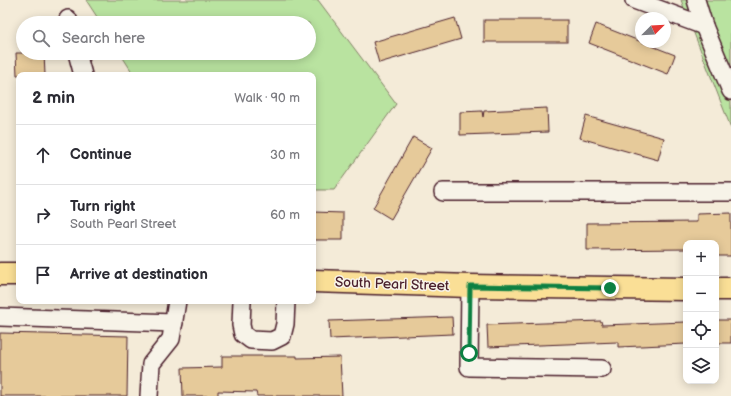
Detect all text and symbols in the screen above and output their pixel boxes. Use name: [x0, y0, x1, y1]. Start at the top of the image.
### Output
north arrow: [635, 12, 671, 48]
search box: [16, 16, 316, 60]
icon: search: [30, 27, 52, 49]
text: Search here: [62, 29, 145, 48]
text: 2 min: [32, 88, 75, 108]
text: Walk · 90 m: [234, 90, 300, 106]
icon: ahead: [32, 144, 54, 166]
text: Continue: [70, 145, 132, 164]
text: 30 m: [270, 147, 300, 163]
text: Turn right: [70, 197, 135, 216]
icon: right: [32, 204, 54, 226]
text: 60 m: [270, 207, 300, 223]
text: South Pearl Street: [70, 216, 176, 232]
map controls: [683, 240, 719, 384]
button: +: [683, 240, 719, 276]
icon: arrive: [32, 264, 54, 286]
text: Arrive at destination: [70, 265, 208, 284]
street label: South Pearl Street: [334, 274, 450, 295]
button: −: [683, 276, 719, 312]
route end: [601, 279, 619, 297]
button: locate: [683, 312, 719, 348]
route start: [460, 344, 478, 362]
button: layers: [683, 348, 719, 384]

